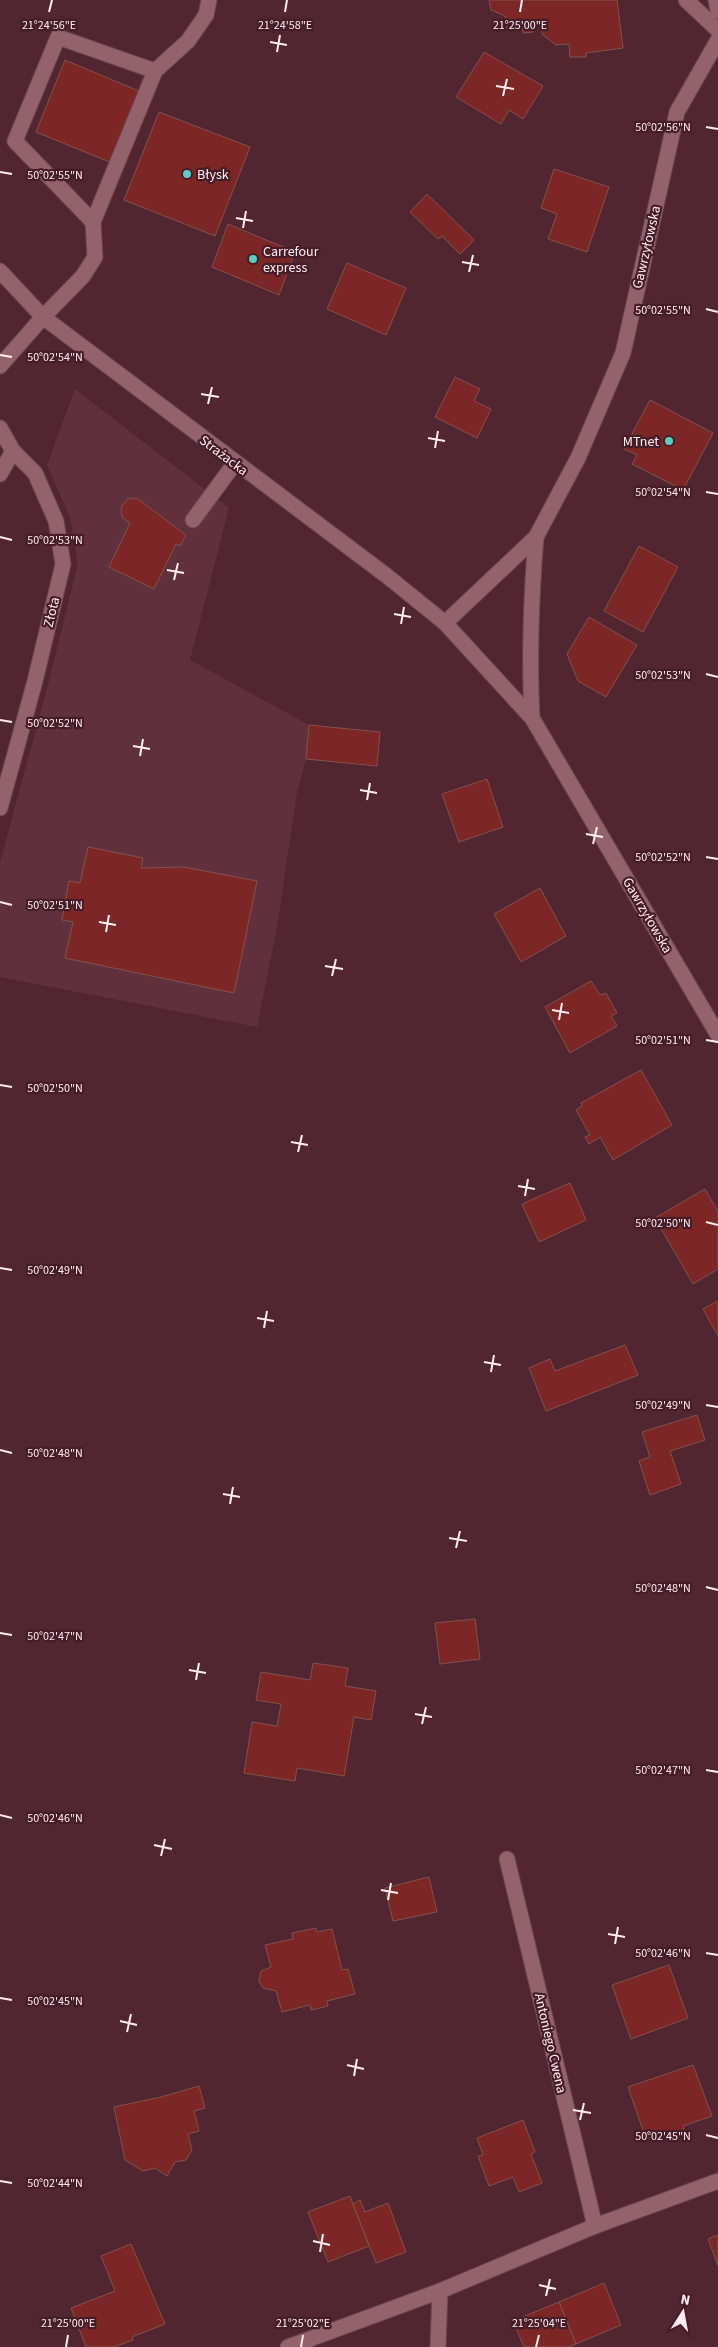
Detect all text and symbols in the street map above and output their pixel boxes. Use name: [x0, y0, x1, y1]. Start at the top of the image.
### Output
text: 21°24'56"E: [22, 17, 76, 34]
text: 21°24'58"E: [258, 17, 312, 34]
text: 21°25'00"E: [493, 17, 547, 34]
text: 50°02'56"N: [635, 119, 691, 136]
place label: Błysk: [197, 165, 229, 185]
text: 50°02'55"N: [27, 167, 83, 184]
marker: Błysk: [181, 168, 193, 180]
street label: Gawrzyłowska: [628, 204, 666, 291]
place label: Carrefour express: [263, 242, 319, 278]
marker: Carrefour express: [247, 253, 259, 265]
text: 50°02'55"N: [635, 302, 691, 319]
text: 50°02'54"N: [27, 349, 83, 366]
street label: Strażacka: [195, 431, 252, 481]
place label: MTnet: [623, 432, 659, 452]
marker: MTnet: [663, 435, 675, 447]
text: 50°02'54"N: [635, 484, 691, 501]
text: 50°02'53"N: [27, 532, 83, 549]
street label: Złota: [39, 595, 65, 629]
text: 50°02'53"N: [635, 667, 691, 684]
text: 50°02'52"N: [27, 715, 83, 732]
text: 50°02'52"N: [635, 849, 691, 866]
street label: Gawrzyłowska: [617, 874, 677, 957]
text: 50°02'51"N: [27, 897, 83, 914]
text: 50°02'51"N: [635, 1032, 691, 1049]
text: 50°02'50"N: [27, 1080, 83, 1097]
text: 50°02'50"N: [635, 1215, 691, 1232]
text: 50°02'49"N: [27, 1262, 83, 1279]
text: 50°02'49"N: [635, 1397, 691, 1414]
text: 50°02'48"N: [27, 1445, 83, 1462]
text: 50°02'48"N: [635, 1580, 691, 1597]
text: 50°02'47"N: [27, 1628, 83, 1645]
text: 50°02'47"N: [635, 1762, 691, 1779]
text: 50°02'46"N: [27, 1810, 83, 1827]
text: 50°02'46"N: [635, 1945, 691, 1962]
street label: Antoniego Cwena: [529, 1991, 571, 2095]
text: 50°02'45"N: [27, 1993, 83, 2010]
text: 50°02'45"N: [635, 2128, 691, 2145]
text: 50°02'44"N: [27, 2175, 83, 2192]
north arrow: [658, 2287, 708, 2337]
text: N: [679, 2290, 692, 2311]
text: 21°25'00"E: [41, 2315, 95, 2332]
text: 21°25'02"E: [276, 2315, 330, 2332]
text: 21°25'04"E: [512, 2315, 566, 2332]

